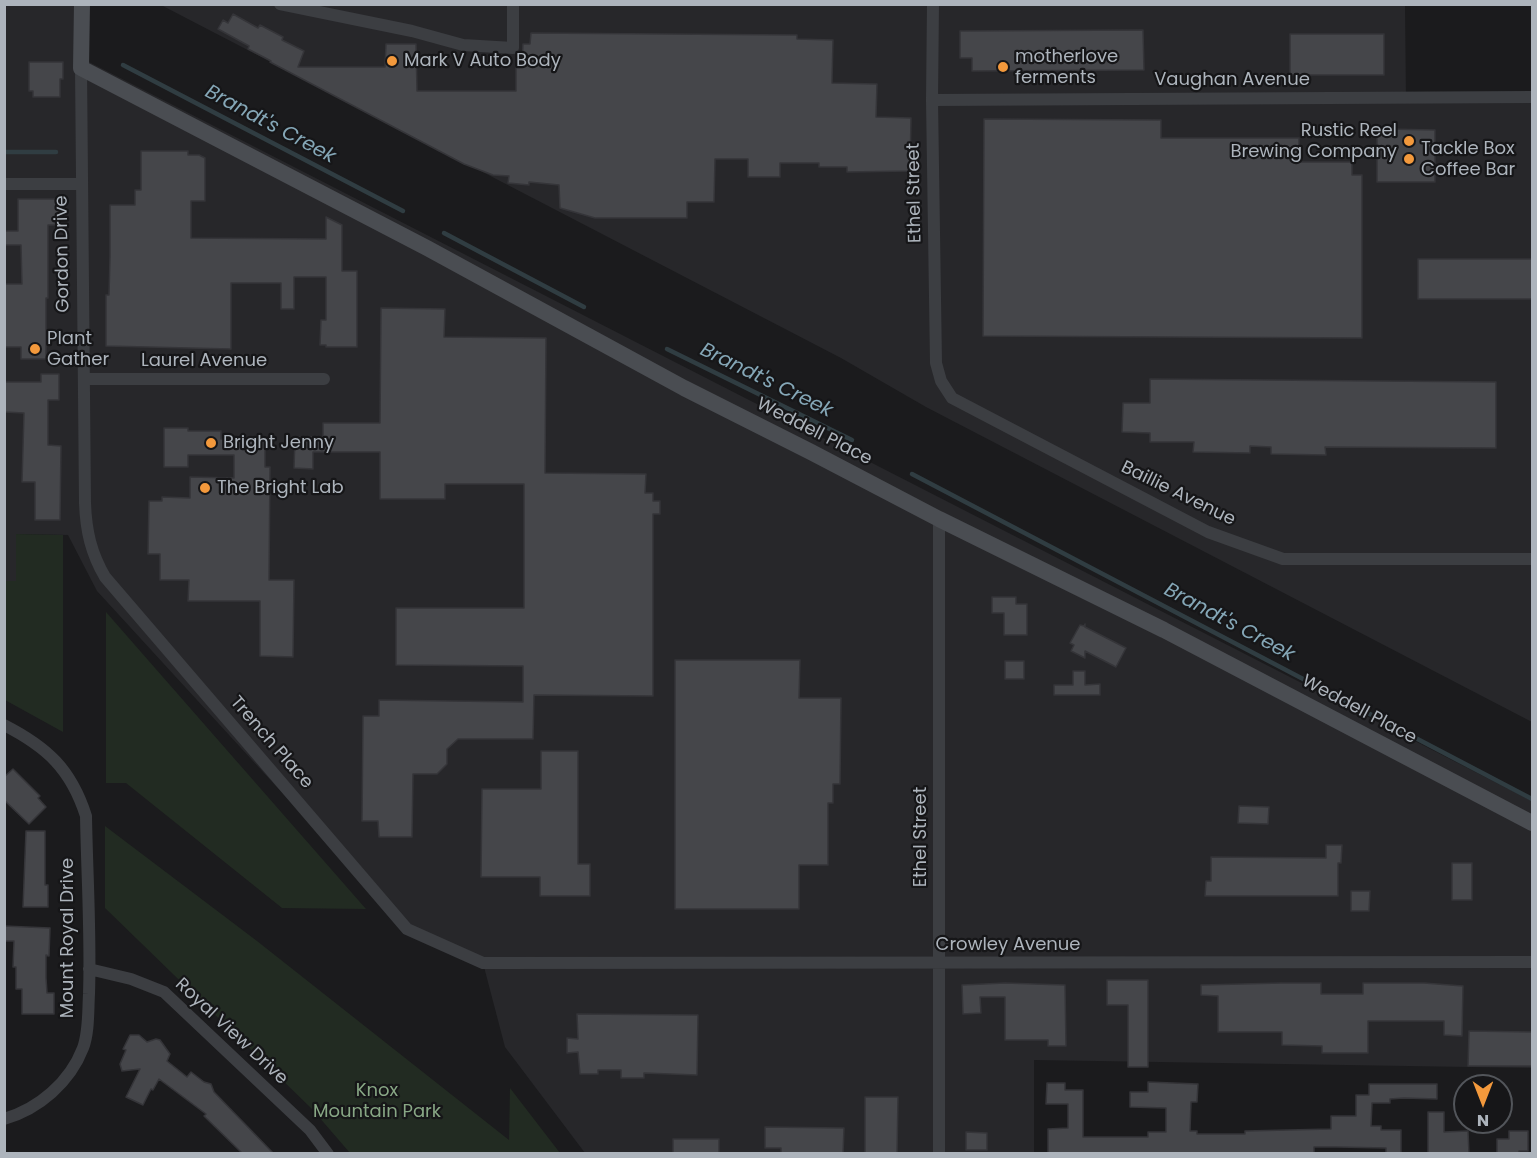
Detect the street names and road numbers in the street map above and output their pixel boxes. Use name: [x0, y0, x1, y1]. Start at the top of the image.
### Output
street label: Vaughan Avenue: [1154, 69, 1310, 91]
street label: Ethel Street: [903, 143, 927, 243]
street label: Gordon Drive: [51, 195, 75, 313]
street label: Laurel Avenue: [141, 350, 267, 372]
street label: Weddell Place: [753, 394, 875, 470]
street label: Baillie Avenue: [1117, 457, 1239, 531]
street label: Weddell Place: [1298, 671, 1420, 749]
street label: Trench Place: [225, 692, 317, 794]
street label: Ethel Street: [910, 787, 932, 887]
street label: Mount Royal Drive: [57, 858, 79, 1018]
street label: Crowley Avenue: [935, 934, 1081, 956]
street label: Royal View Drive: [170, 974, 292, 1090]

